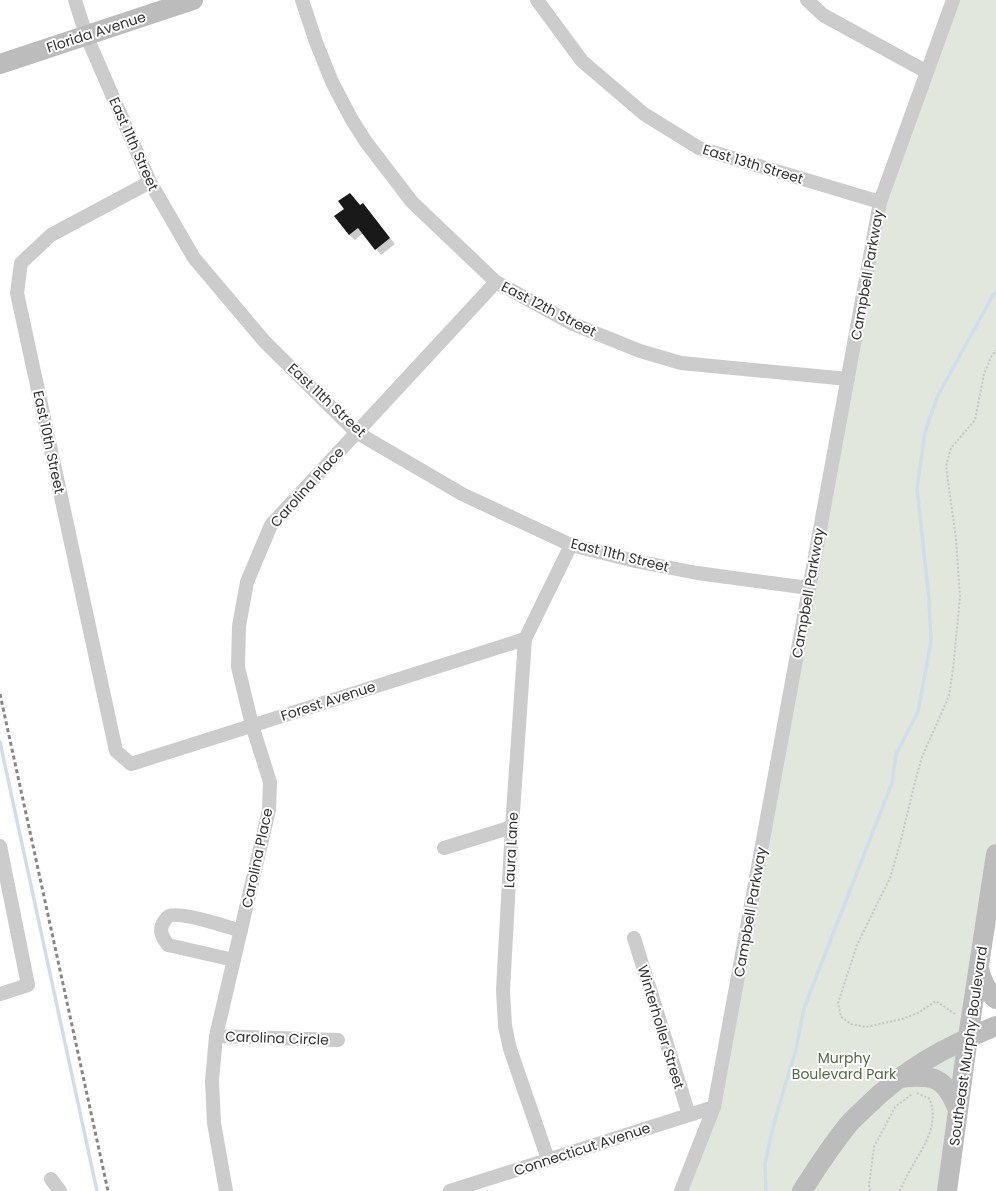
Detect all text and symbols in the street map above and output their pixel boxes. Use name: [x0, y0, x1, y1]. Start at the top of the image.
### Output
street label: Florida Avenue: [44, 6, 149, 57]
street label: East 11th Street: [104, 94, 164, 194]
street label: East 13th Street: [700, 139, 806, 189]
street label: Campbell Parkway: [846, 208, 888, 342]
street label: East 12th Street: [498, 276, 600, 342]
street label: East 11th Street: [283, 358, 371, 442]
street label: East 10th Street: [28, 389, 70, 495]
street label: Carolina Place: [266, 442, 349, 531]
street label: Campbell Parkway: [787, 526, 829, 660]
street label: East 11th Street: [569, 533, 671, 577]
street label: Forest Avenue: [278, 676, 378, 726]
street label: Carolina Place: [237, 806, 277, 910]
street label: Laura Lane: [499, 811, 523, 889]
street label: Campbell Parkway: [729, 845, 771, 979]
street label: Southeast Murphy Boulevard: [944, 945, 992, 1147]
street label: Winterholler Street: [633, 963, 689, 1091]
street label: Carolina Circle: [225, 1026, 329, 1050]
park label: Murphy Boulevard Park: [792, 1048, 897, 1084]
street label: Connecticut Avenue: [511, 1117, 653, 1180]

